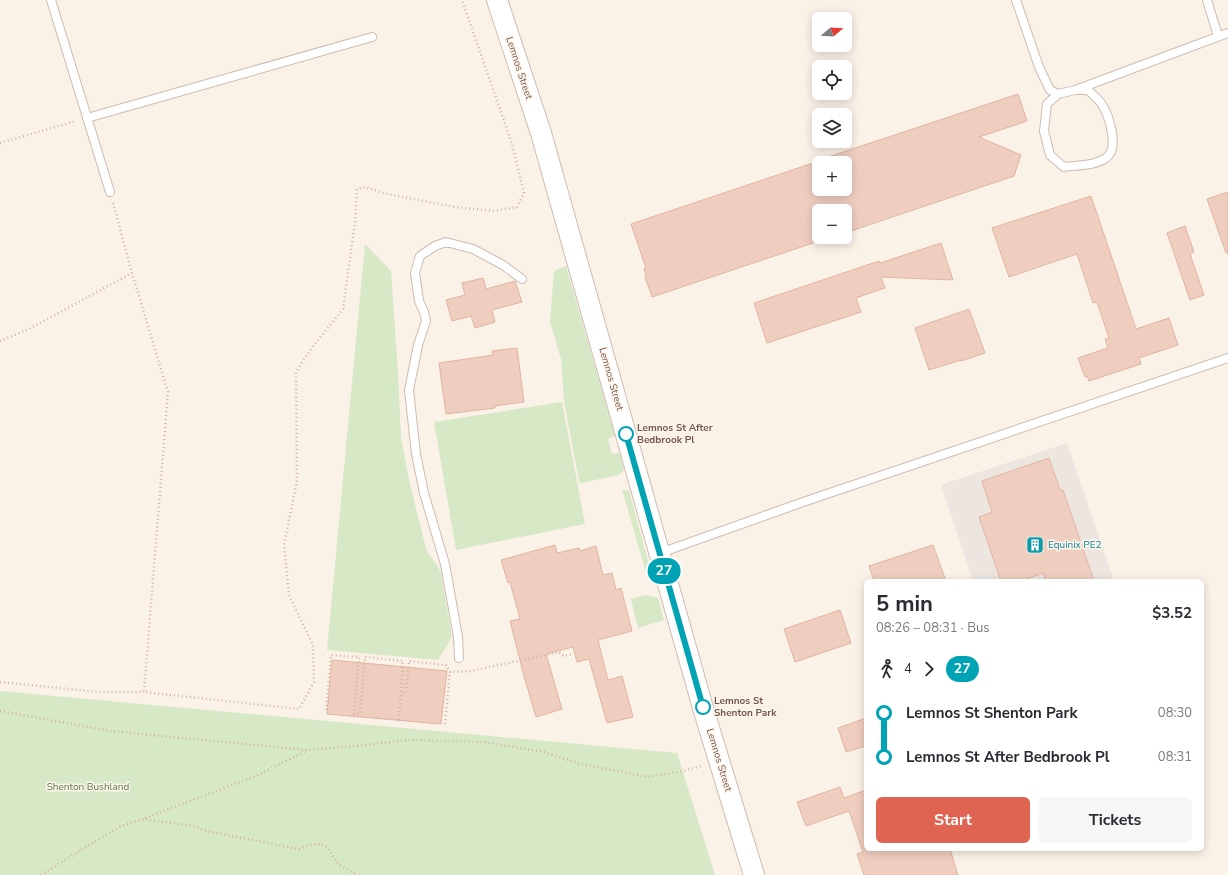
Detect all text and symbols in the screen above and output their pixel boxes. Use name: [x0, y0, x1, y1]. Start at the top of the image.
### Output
north arrow: [812, 12, 852, 52]
map controls: [812, 12, 852, 244]
street label: Lemnos Street: [502, 35, 536, 102]
button: locate: [812, 60, 852, 100]
button: layers: [812, 108, 852, 148]
button: +: [812, 156, 852, 196]
button: −: [812, 204, 852, 244]
street label: Lemnos Street: [595, 346, 627, 413]
place label: Lemnos St After Bedbrook Pl: [637, 421, 713, 447]
marker: Lemnos St After Bedbrook Pl: [618, 426, 634, 442]
building icon: Equinix PE2: [1025, 535, 1045, 555]
place label: Equinix PE2: [1048, 538, 1102, 552]
line badge: 27: [646, 558, 682, 584]
text: 27: [656, 561, 672, 580]
text: 5 min: [876, 589, 933, 619]
text: $3.52: [1152, 603, 1192, 623]
text: 08:26 – 08:31 · Bus: [876, 619, 990, 637]
icon: walk: [876, 658, 898, 680]
icon: forward: [918, 658, 940, 680]
text: 27: [954, 659, 971, 678]
text: 4: [904, 660, 912, 678]
place label: Lemnos St Shenton Park: [714, 694, 777, 720]
marker: Lemnos St Shenton Park: [695, 699, 711, 715]
text: Lemnos St Shenton Park: [906, 703, 1077, 723]
text: 08:30: [1158, 704, 1192, 722]
street label: Lemnos Street: [703, 727, 735, 794]
text: Lemnos St After Bedbrook Pl: [906, 747, 1110, 767]
text: 08:31: [1158, 748, 1192, 766]
park label: Shenton Bushland: [47, 780, 130, 794]
button: Start: [876, 797, 1030, 843]
button: Tickets: [1038, 797, 1192, 843]

